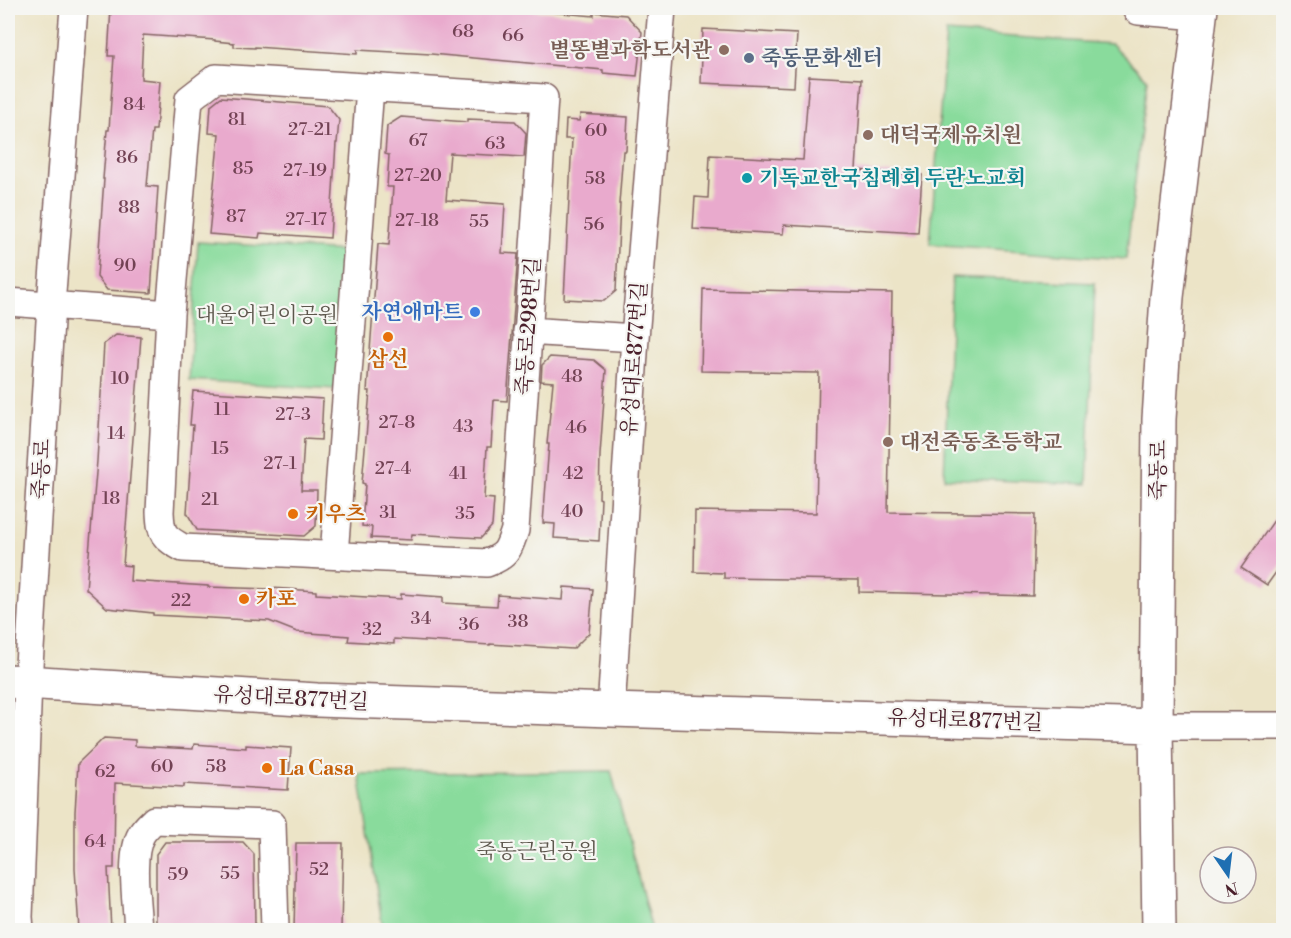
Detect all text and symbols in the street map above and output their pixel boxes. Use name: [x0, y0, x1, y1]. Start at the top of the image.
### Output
house number: 68: [452, 20, 474, 43]
house number: 66: [502, 24, 524, 47]
place label: 별똥별과학도서관: [550, 38, 713, 64]
marker: 별똥별과학도서관: [717, 43, 731, 57]
place label: 죽동문화센터: [761, 46, 883, 72]
marker: 죽동문화센터: [742, 51, 756, 65]
house number: 84: [123, 93, 145, 116]
house number: 81: [228, 108, 246, 131]
house number: 27-21: [288, 118, 332, 141]
house number: 60: [585, 119, 607, 142]
place label: 대덕국제유치원: [880, 123, 1022, 149]
marker: 대덕국제유치원: [861, 128, 875, 142]
house number: 67: [408, 129, 428, 152]
house number: 63: [485, 132, 505, 155]
house number: 86: [116, 146, 138, 169]
house number: 85: [233, 157, 254, 180]
house number: 27-19: [283, 159, 327, 182]
house number: 27-20: [394, 164, 442, 187]
place label: 기독교한국침례회 두란노교회: [759, 166, 1026, 192]
house number: 58: [585, 167, 605, 190]
marker: 기독교한국침례회 두란노교회: [740, 171, 754, 185]
house number: 88: [118, 196, 140, 219]
house number: 87: [226, 205, 246, 228]
house number: 27-17: [285, 208, 327, 231]
house number: 27-18: [395, 209, 439, 232]
house number: 55: [469, 210, 489, 233]
house number: 56: [584, 213, 605, 236]
house number: 90: [114, 254, 136, 277]
street label: 죽동로298번길: [511, 256, 547, 396]
street label: 유성대로877번길: [617, 281, 653, 438]
place label: 자연애마트: [362, 300, 463, 326]
park label: 대울어린이공원: [196, 303, 338, 329]
marker: 자연애마트: [468, 305, 482, 319]
marker: 삼선: [381, 330, 395, 344]
place label: 삼선: [368, 347, 408, 373]
house number: 48: [561, 365, 583, 388]
house number: 10: [110, 367, 130, 390]
house number: 11: [214, 398, 230, 421]
house number: 27-3: [275, 403, 311, 426]
house number: 27-8: [379, 411, 415, 434]
house number: 43: [453, 415, 473, 438]
house number: 46: [565, 416, 587, 439]
house number: 14: [107, 422, 125, 445]
place label: 대전죽동초등학교: [900, 430, 1062, 456]
marker: 대전죽동초등학교: [881, 435, 895, 449]
house number: 15: [211, 437, 229, 460]
street label: 죽동로: [27, 438, 57, 500]
street label: 죽동로: [1145, 439, 1173, 501]
house number: 27-1: [263, 452, 297, 475]
house number: 27-4: [375, 457, 412, 480]
house number: 41: [449, 462, 467, 485]
house number: 42: [563, 462, 583, 485]
house number: 18: [102, 487, 120, 510]
house number: 21: [201, 488, 219, 511]
house number: 40: [561, 500, 583, 523]
house number: 31: [379, 501, 397, 524]
place label: 키우츠: [305, 502, 366, 528]
house number: 35: [455, 502, 475, 525]
marker: 키우츠: [286, 507, 300, 521]
place label: 카포: [256, 587, 297, 613]
house number: 22: [171, 589, 191, 612]
marker: 카포: [237, 592, 251, 606]
house number: 34: [411, 607, 432, 630]
house number: 38: [508, 610, 528, 633]
house number: 36: [459, 613, 480, 636]
house number: 32: [362, 618, 382, 641]
street label: 유성대로877번길: [213, 682, 369, 716]
street label: 유성대로877번길: [887, 705, 1043, 737]
house number: 60: [151, 755, 173, 778]
house number: 58: [206, 755, 226, 778]
place label: La Casa: [279, 756, 355, 782]
house number: 62: [94, 760, 116, 783]
marker: La Casa: [260, 761, 274, 775]
house number: 64: [84, 830, 106, 853]
park label: 죽동근린공원: [476, 839, 598, 865]
north arrow: [1198, 845, 1258, 905]
house number: 52: [309, 858, 329, 881]
house number: 55: [220, 862, 240, 885]
house number: 59: [168, 863, 189, 886]
text: N: [1222, 877, 1240, 900]

